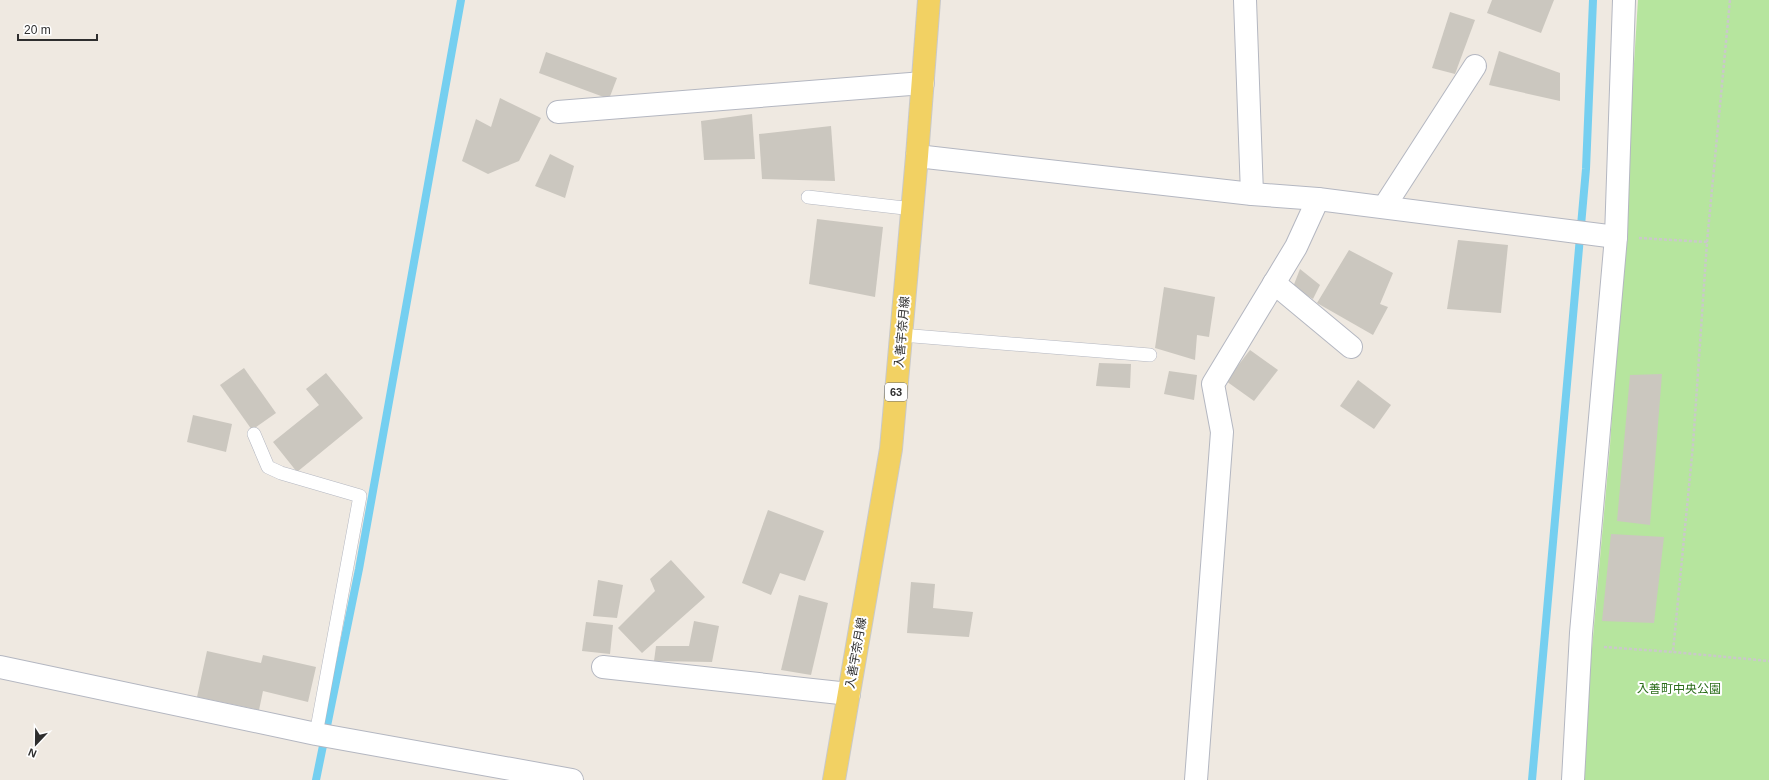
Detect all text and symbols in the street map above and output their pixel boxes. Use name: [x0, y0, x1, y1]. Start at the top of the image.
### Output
scale bar: [18, 16, 97, 42]
text: 20 m: [24, 23, 51, 37]
street label: 入善宇奈月線: [892, 296, 912, 368]
road number: 63: [885, 383, 907, 401]
street label: 入善宇奈月線: [843, 616, 869, 690]
park label: 入善町中央公園: [1637, 682, 1721, 696]
north arrow: [16, 724, 56, 764]
text: N: [26, 746, 38, 760]

